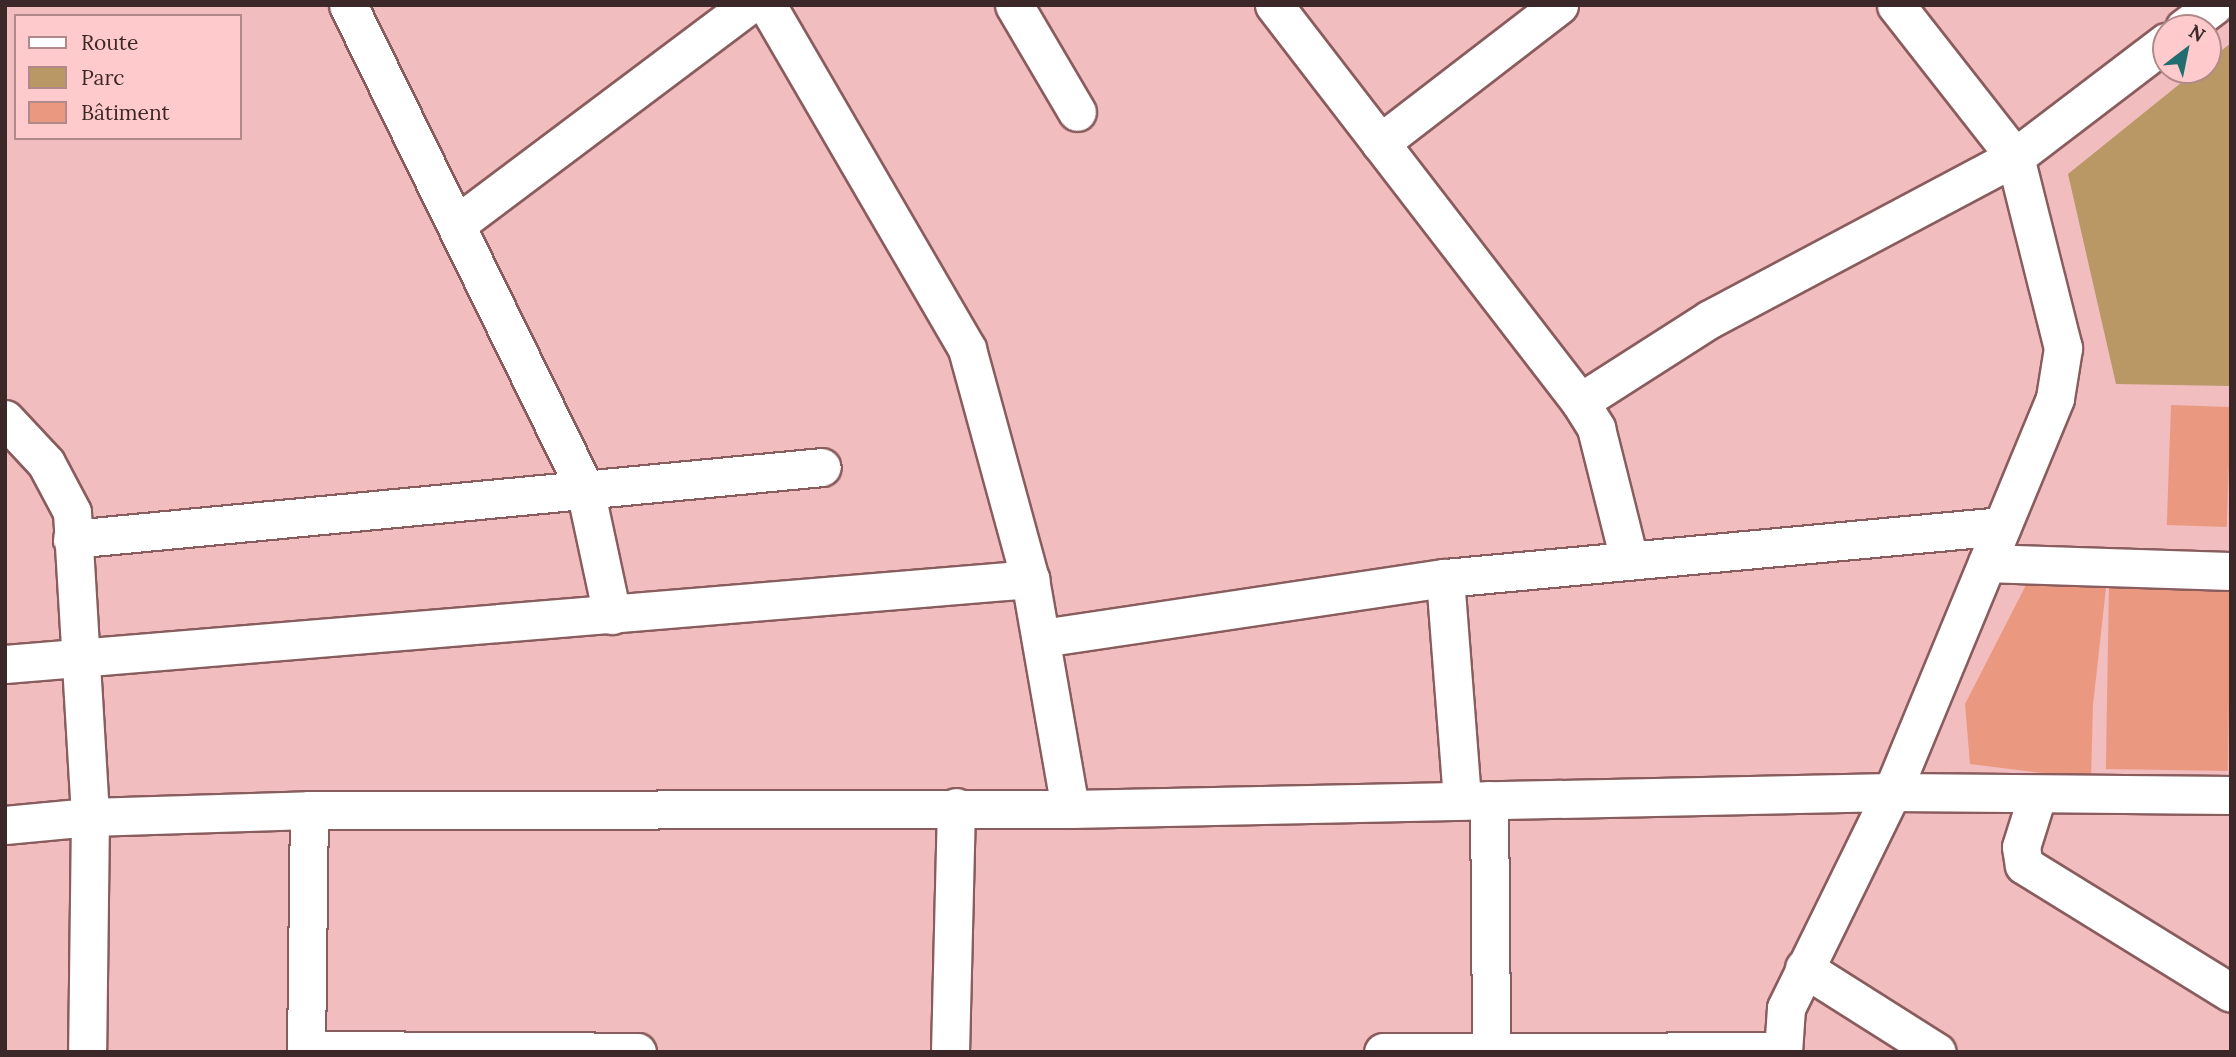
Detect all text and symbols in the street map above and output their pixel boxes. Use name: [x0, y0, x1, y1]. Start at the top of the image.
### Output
legend: [14, 14, 242, 140]
north arrow: [2152, 14, 2222, 84]
text: N: [2184, 19, 2210, 47]
text: Route: [81, 29, 138, 56]
text: Parc: [81, 64, 125, 91]
text: Bâtiment: [81, 99, 170, 126]

